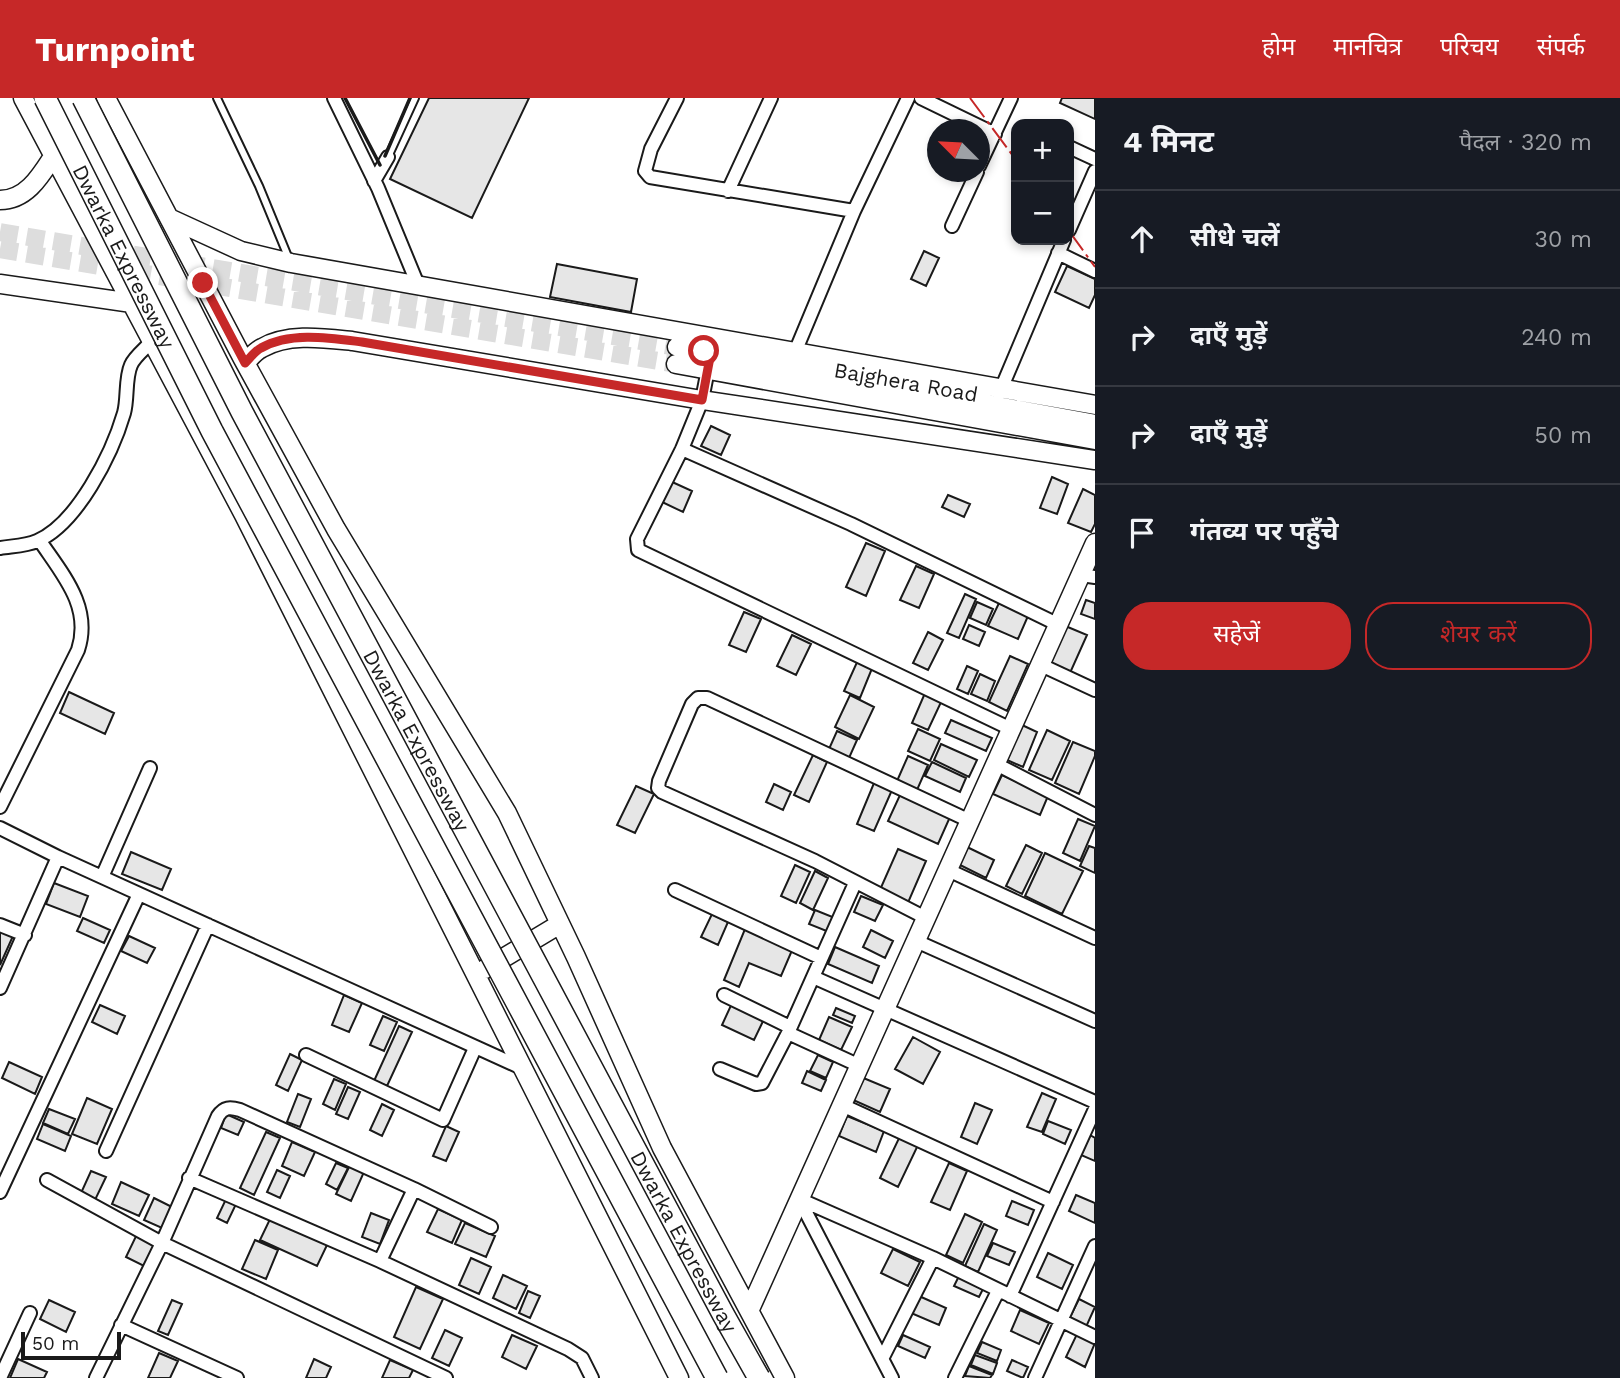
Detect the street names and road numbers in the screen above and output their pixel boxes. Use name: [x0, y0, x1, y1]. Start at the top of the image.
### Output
street label: Dwarka Expressway: [68, 160, 181, 352]
street label: Bajghera Road: [832, 357, 980, 407]
street label: Dwarka Expressway: [358, 645, 476, 835]
street label: Dwarka Expressway: [626, 1146, 743, 1337]

